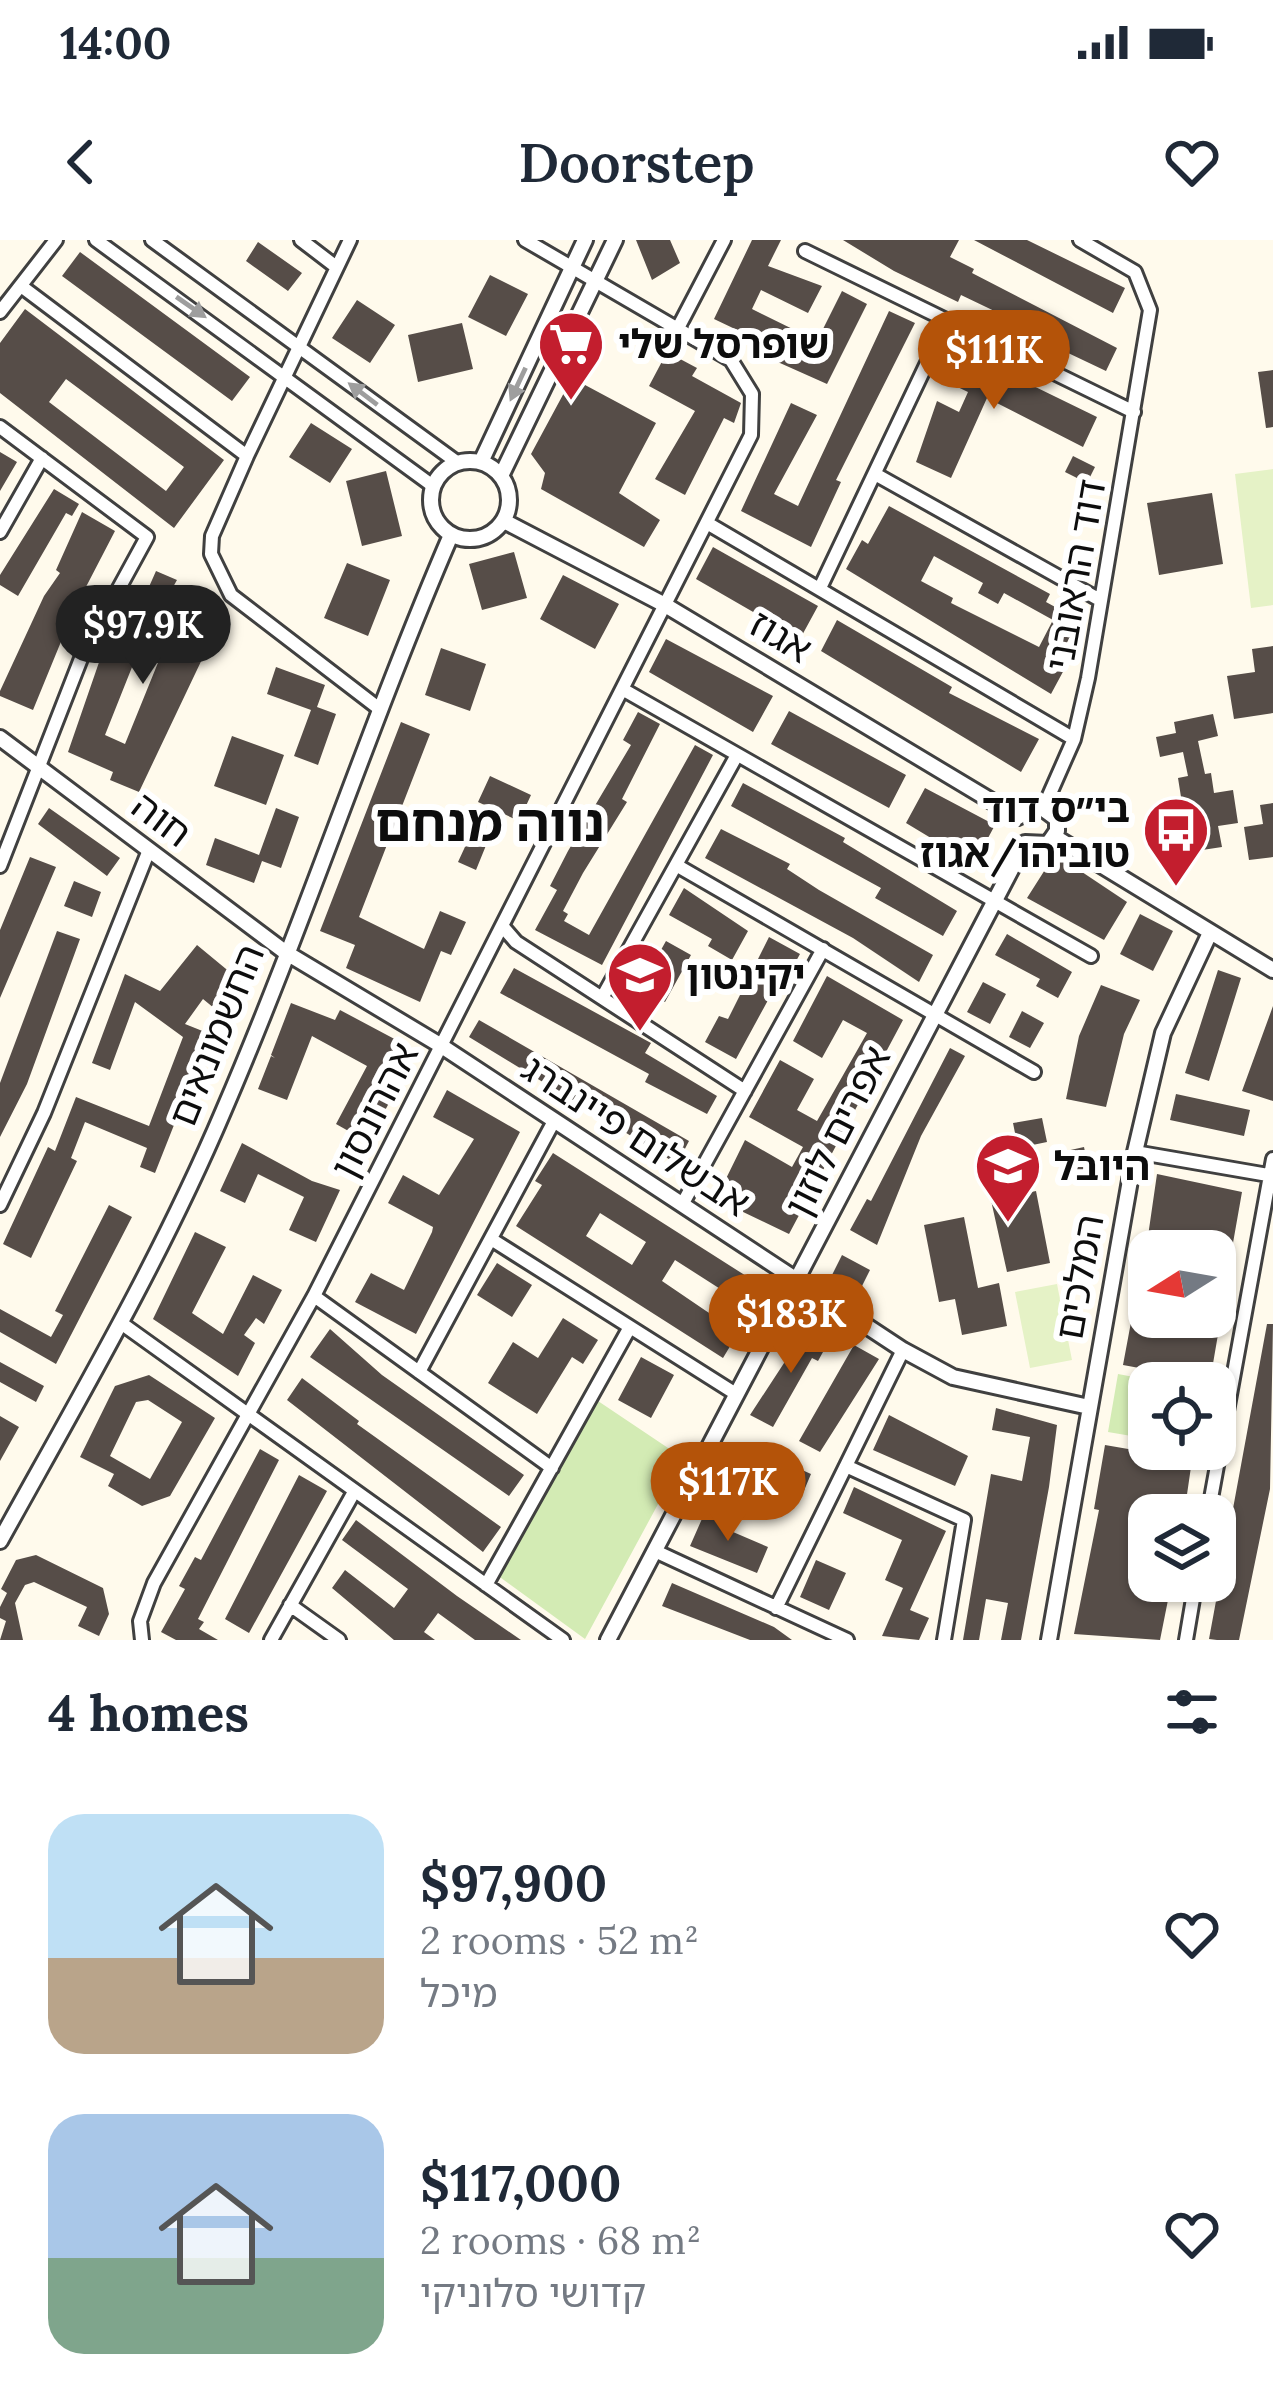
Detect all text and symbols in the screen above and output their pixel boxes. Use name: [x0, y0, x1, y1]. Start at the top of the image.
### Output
text: 14:00: [60, 14, 171, 71]
text: Doorstep: [518, 128, 755, 197]
icon: back: [48, 129, 114, 195]
icon: heart: [1159, 129, 1225, 195]
one-way arrow: [175, 295, 207, 318]
supermarket icon: שופרסל שלי: [536, 309, 606, 403]
pin: $111K: [910, 310, 1078, 412]
place label: שופרסל שלי: [618, 319, 829, 369]
text: $111K: [945, 324, 1043, 374]
one-way arrow: [507, 367, 527, 402]
one-way arrow: [347, 382, 379, 406]
street label: דוד הראובני: [1034, 475, 1116, 675]
pin: $97.9K: [45, 585, 241, 687]
street label: אגוז: [741, 598, 821, 674]
text: $97.9K: [83, 599, 203, 649]
street label: חוה: [122, 780, 202, 858]
place label: בי״ס דוד טוביהו/אגוז: [920, 783, 1130, 878]
district label: נווה מנחם: [375, 790, 605, 855]
bus stop icon: בי״ס דוד טוביהו/אגוז: [1141, 795, 1211, 889]
street label: החשמונאים: [157, 937, 275, 1133]
school or university icon: יקינטון: [605, 940, 675, 1034]
place label: יקינטון: [686, 950, 805, 1000]
street label: אהרונסון: [319, 1034, 429, 1186]
street label: אפרים לוזון: [773, 1037, 901, 1225]
street label: אבשלום פיינברג: [513, 1043, 759, 1227]
school or university icon: היובל: [973, 1131, 1043, 1225]
place label: היובל: [1054, 1141, 1150, 1191]
street label: המלכים: [1043, 1210, 1115, 1344]
north arrow: [1128, 1230, 1236, 1338]
map controls: [1128, 1230, 1236, 1602]
pin: $183K: [707, 1274, 875, 1376]
text: $183K: [736, 1288, 846, 1338]
button: locate: [1128, 1362, 1236, 1470]
pin: $117K: [644, 1442, 812, 1544]
text: $117K: [678, 1456, 778, 1506]
button: layers: [1128, 1494, 1236, 1602]
icon: filters: [1159, 1679, 1225, 1745]
text: 4 homes: [48, 1680, 249, 1745]
text: $97,900: [420, 1850, 607, 1915]
icon: home: [144, 1862, 288, 2006]
icon: heart: [1159, 1901, 1225, 1967]
text: 2 rooms · 52 m²: [420, 1915, 699, 1965]
text: מיכל: [420, 1968, 497, 2018]
text: $117,000: [420, 2150, 621, 2215]
icon: home: [144, 2162, 288, 2306]
icon: heart: [1159, 2201, 1225, 2267]
text: 2 rooms · 68 m²: [420, 2215, 701, 2265]
text: קדושי סלוניקי: [420, 2268, 646, 2318]

